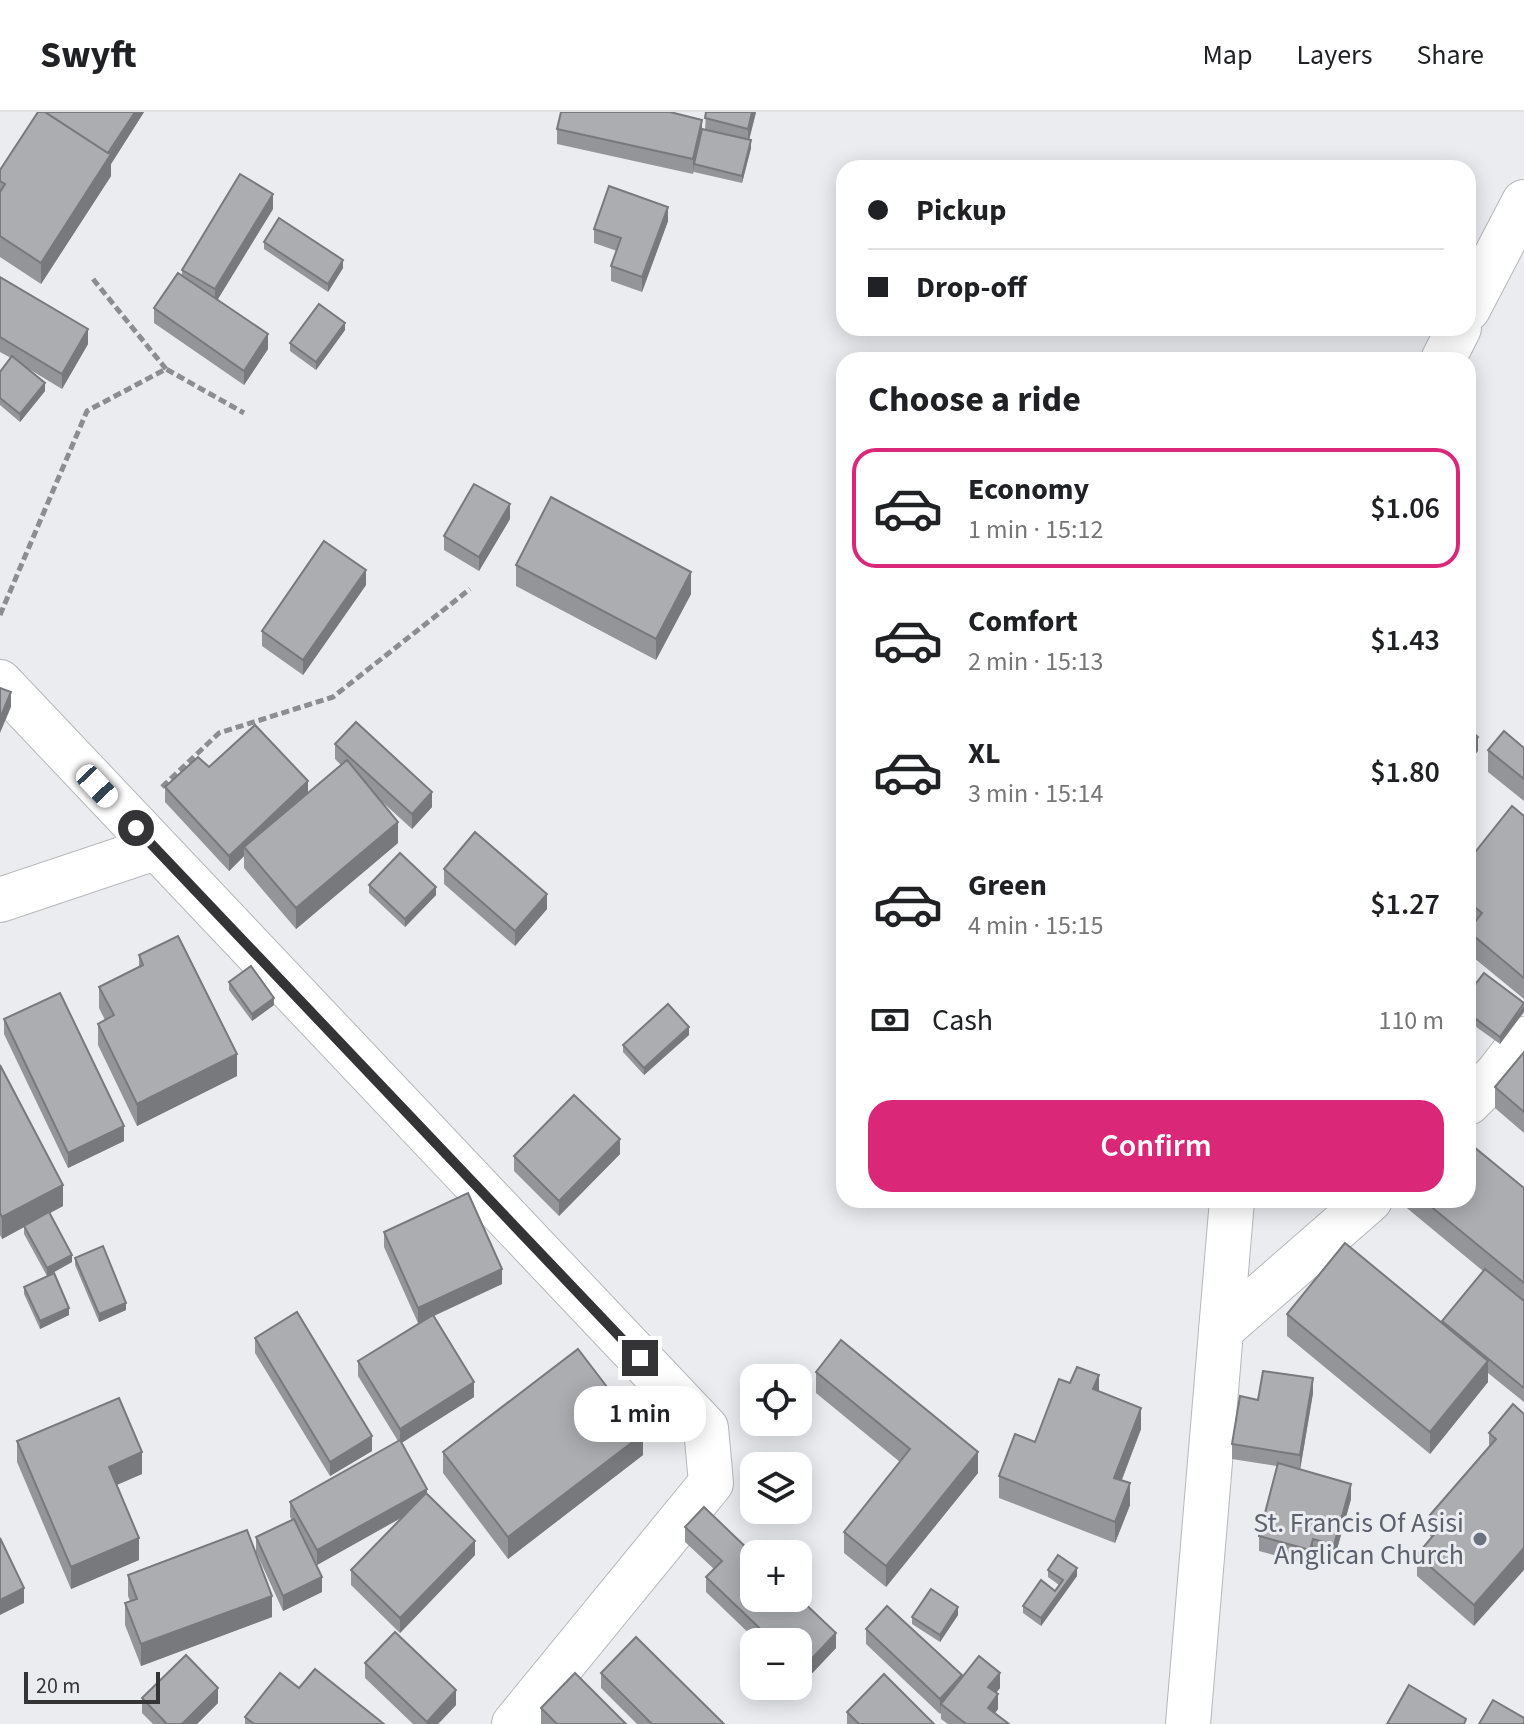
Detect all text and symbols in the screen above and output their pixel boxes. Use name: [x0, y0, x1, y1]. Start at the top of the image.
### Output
text: Swyft: [40, 28, 137, 82]
text: Map: [1202, 35, 1252, 75]
text: Layers: [1296, 35, 1372, 75]
text: Share: [1416, 35, 1484, 75]
text: Pickup: [916, 189, 1006, 232]
text: Drop-off: [916, 266, 1027, 309]
text: Choose a ride: [868, 374, 1081, 425]
text: Economy: [968, 468, 1089, 511]
icon: car: [872, 472, 944, 544]
text: $1.06: [1370, 487, 1440, 530]
text: 1 min · 15:12: [968, 511, 1103, 548]
text: Comfort: [968, 600, 1078, 643]
icon: car: [872, 604, 944, 676]
text: $1.43: [1370, 619, 1440, 662]
text: 2 min · 15:13: [968, 643, 1103, 680]
text: XL: [968, 732, 1001, 775]
icon: car: [872, 736, 944, 808]
text: $1.80: [1370, 751, 1440, 794]
car: [72, 760, 122, 812]
text: 3 min · 15:14: [968, 775, 1103, 812]
route start: [118, 810, 154, 846]
text: Green: [968, 864, 1047, 907]
icon: car: [872, 868, 944, 940]
text: $1.27: [1370, 883, 1440, 926]
text: 4 min · 15:15: [968, 907, 1103, 944]
icon: cash: [868, 998, 912, 1042]
text: Cash: [932, 999, 993, 1042]
text: 110 m: [1378, 1002, 1444, 1039]
button: Confirm: [868, 1100, 1444, 1192]
route end: [622, 1340, 658, 1376]
map controls: [740, 1364, 812, 1700]
button: locate: [740, 1364, 812, 1436]
callout: 1 min: [574, 1386, 706, 1442]
text: 1 min: [609, 1395, 671, 1432]
button: layers: [740, 1452, 812, 1524]
place label: St. Francis Of Asisi Anglican Church: [1253, 1503, 1464, 1575]
marker: St. Francis Of Asisi Anglican Church: [1471, 1530, 1489, 1548]
button: +: [740, 1540, 812, 1612]
button: −: [740, 1628, 812, 1700]
scale bar: [24, 1668, 160, 1704]
text: 20 m: [36, 1670, 81, 1702]

